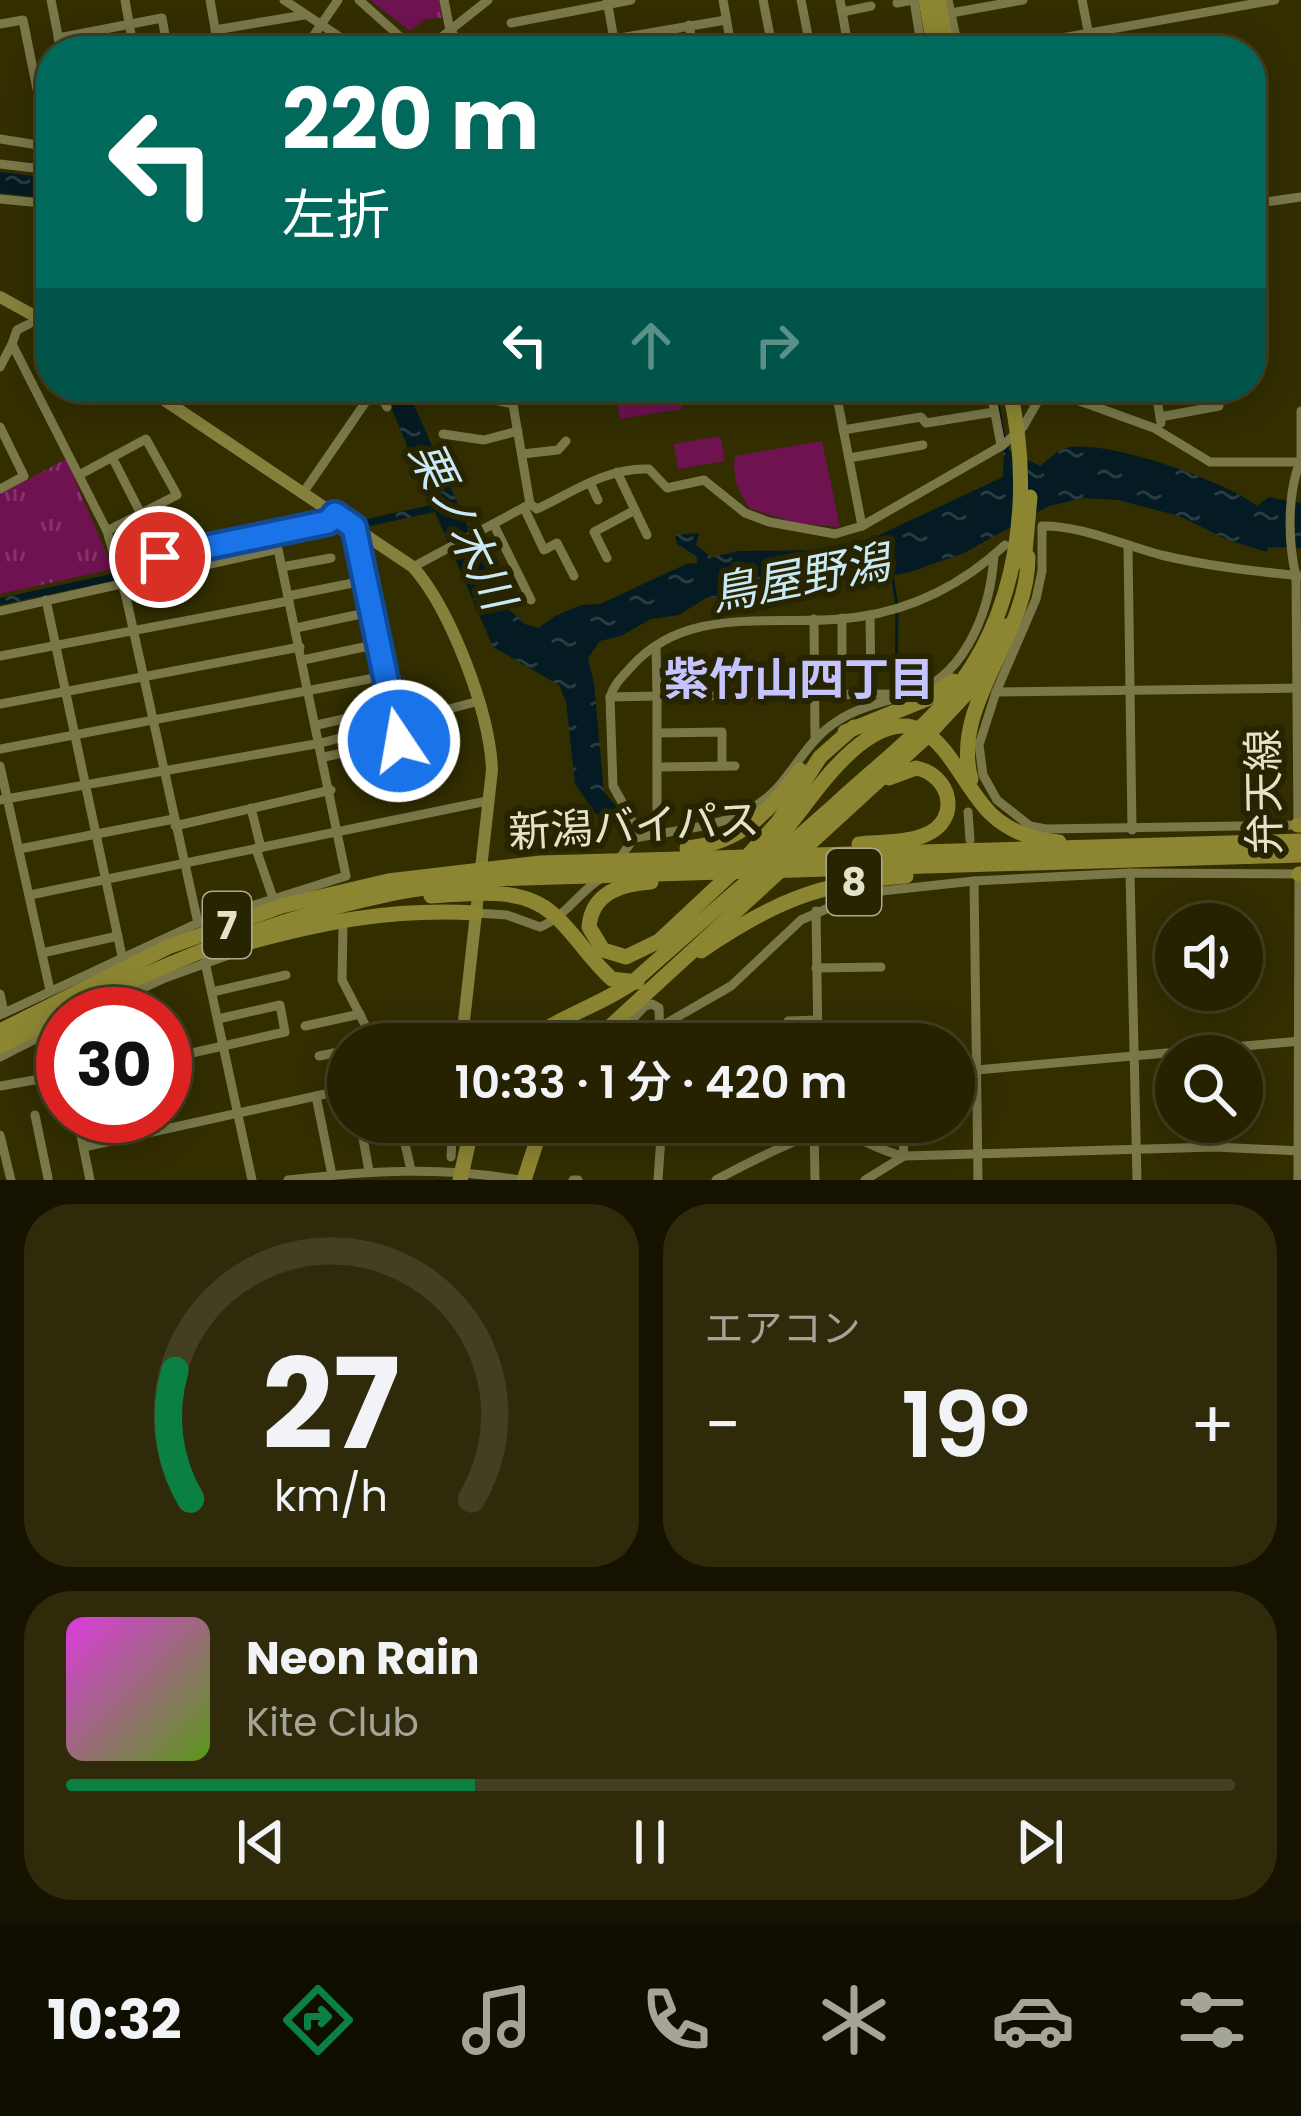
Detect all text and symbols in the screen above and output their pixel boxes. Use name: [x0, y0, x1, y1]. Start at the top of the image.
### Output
text: 220 m: [282, 61, 539, 178]
icon: left: [84, 84, 240, 240]
text: 左折: [282, 177, 390, 253]
icon: left: [492, 312, 558, 378]
icon: ahead: [618, 312, 684, 378]
icon: right: [744, 312, 810, 378]
water label: 栗ノ木川: [394, 430, 532, 623]
pin: [109, 506, 211, 608]
icon: arrive: [127, 524, 193, 590]
water label: 鳥屋野潟: [706, 529, 899, 626]
district label: 紫竹山四丁目: [664, 648, 934, 711]
position arrow: [336, 678, 462, 804]
street label: 弁天線: [1233, 728, 1295, 856]
street label: 新潟バイパス: [507, 790, 761, 862]
road number: 8: [827, 849, 881, 915]
road number: 7: [203, 892, 251, 958]
map controls: [1155, 903, 1263, 1143]
button: sound: [1155, 903, 1263, 1011]
speed limit sign: 30: [36, 987, 192, 1143]
button: search: [1155, 1035, 1263, 1143]
text: 10:33 · 1 分 · 420 m: [455, 1051, 847, 1114]
text: エアコン: [705, 1301, 861, 1356]
text: 27: [262, 1317, 400, 1492]
text: 19°: [901, 1362, 1030, 1489]
text: −: [705, 1379, 741, 1471]
text: +: [1190, 1379, 1235, 1471]
text: km/h: [274, 1465, 388, 1525]
text: Neon Rain: [246, 1627, 480, 1690]
text: Kite Club: [246, 1695, 419, 1750]
icon: previous: [228, 1809, 294, 1875]
icon: pause: [617, 1809, 683, 1875]
icon: next: [1007, 1809, 1073, 1875]
icon: directions: [276, 1978, 360, 2062]
icon: music: [455, 1978, 539, 2062]
icon: phone: [634, 1978, 718, 2062]
icon: climate: [812, 1978, 896, 2062]
icon: car: [991, 1978, 1075, 2062]
icon: filters: [1170, 1978, 1254, 2062]
text: 10:32: [47, 1982, 182, 2058]

